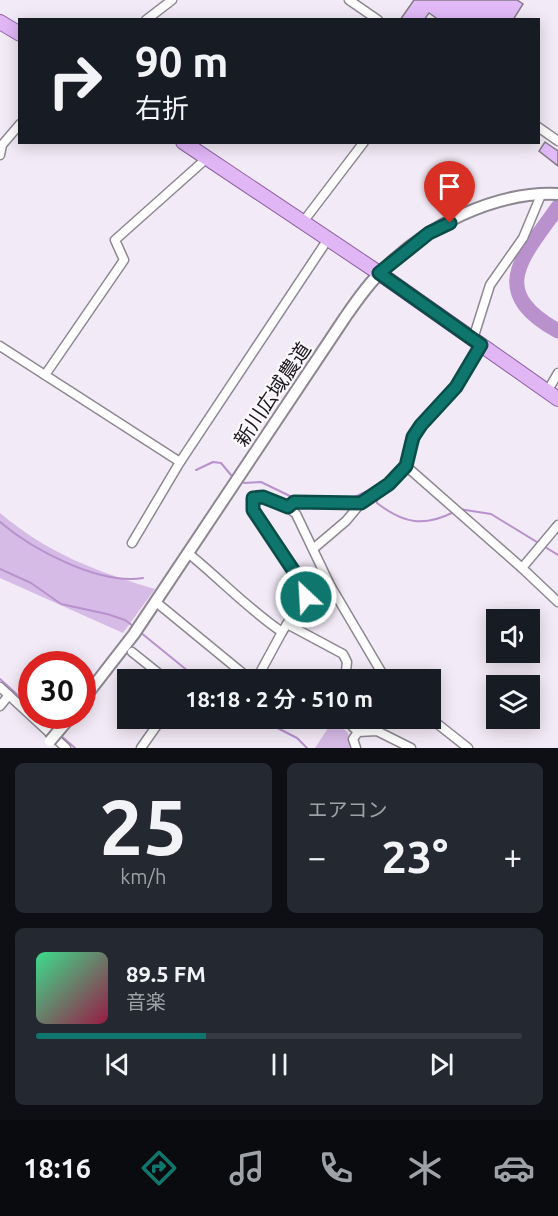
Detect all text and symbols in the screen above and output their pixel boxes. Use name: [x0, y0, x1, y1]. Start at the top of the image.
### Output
text: 90 m: [135, 38, 229, 85]
icon: right: [36, 42, 114, 120]
text: 右折: [135, 93, 189, 123]
pin: [424, 161, 475, 223]
icon: arrive: [433, 170, 466, 203]
street label: 新川広域農道: [229, 338, 315, 450]
position arrow: [274, 565, 338, 629]
map controls: [486, 609, 540, 729]
button: sound: [486, 609, 540, 663]
speed limit sign: 30: [18, 651, 96, 729]
button: layers: [486, 675, 540, 729]
text: 18:18 · 2 分 · 510 m: [185, 686, 373, 711]
text: 25: [99, 782, 187, 870]
text: エアコン: [308, 798, 388, 821]
text: 23°: [381, 831, 448, 882]
text: −: [308, 838, 326, 875]
text: +: [503, 838, 522, 875]
text: km/h: [120, 865, 166, 888]
text: 89.5 FM: [126, 961, 206, 986]
text: 音楽: [126, 990, 166, 1013]
icon: previous: [101, 1048, 134, 1081]
icon: pause: [263, 1048, 296, 1081]
icon: next: [425, 1048, 458, 1081]
icon: directions: [138, 1147, 180, 1189]
icon: music: [226, 1147, 268, 1189]
icon: phone: [315, 1147, 357, 1189]
icon: climate: [404, 1147, 446, 1189]
icon: car: [493, 1147, 535, 1189]
text: 18:16: [23, 1153, 91, 1183]

